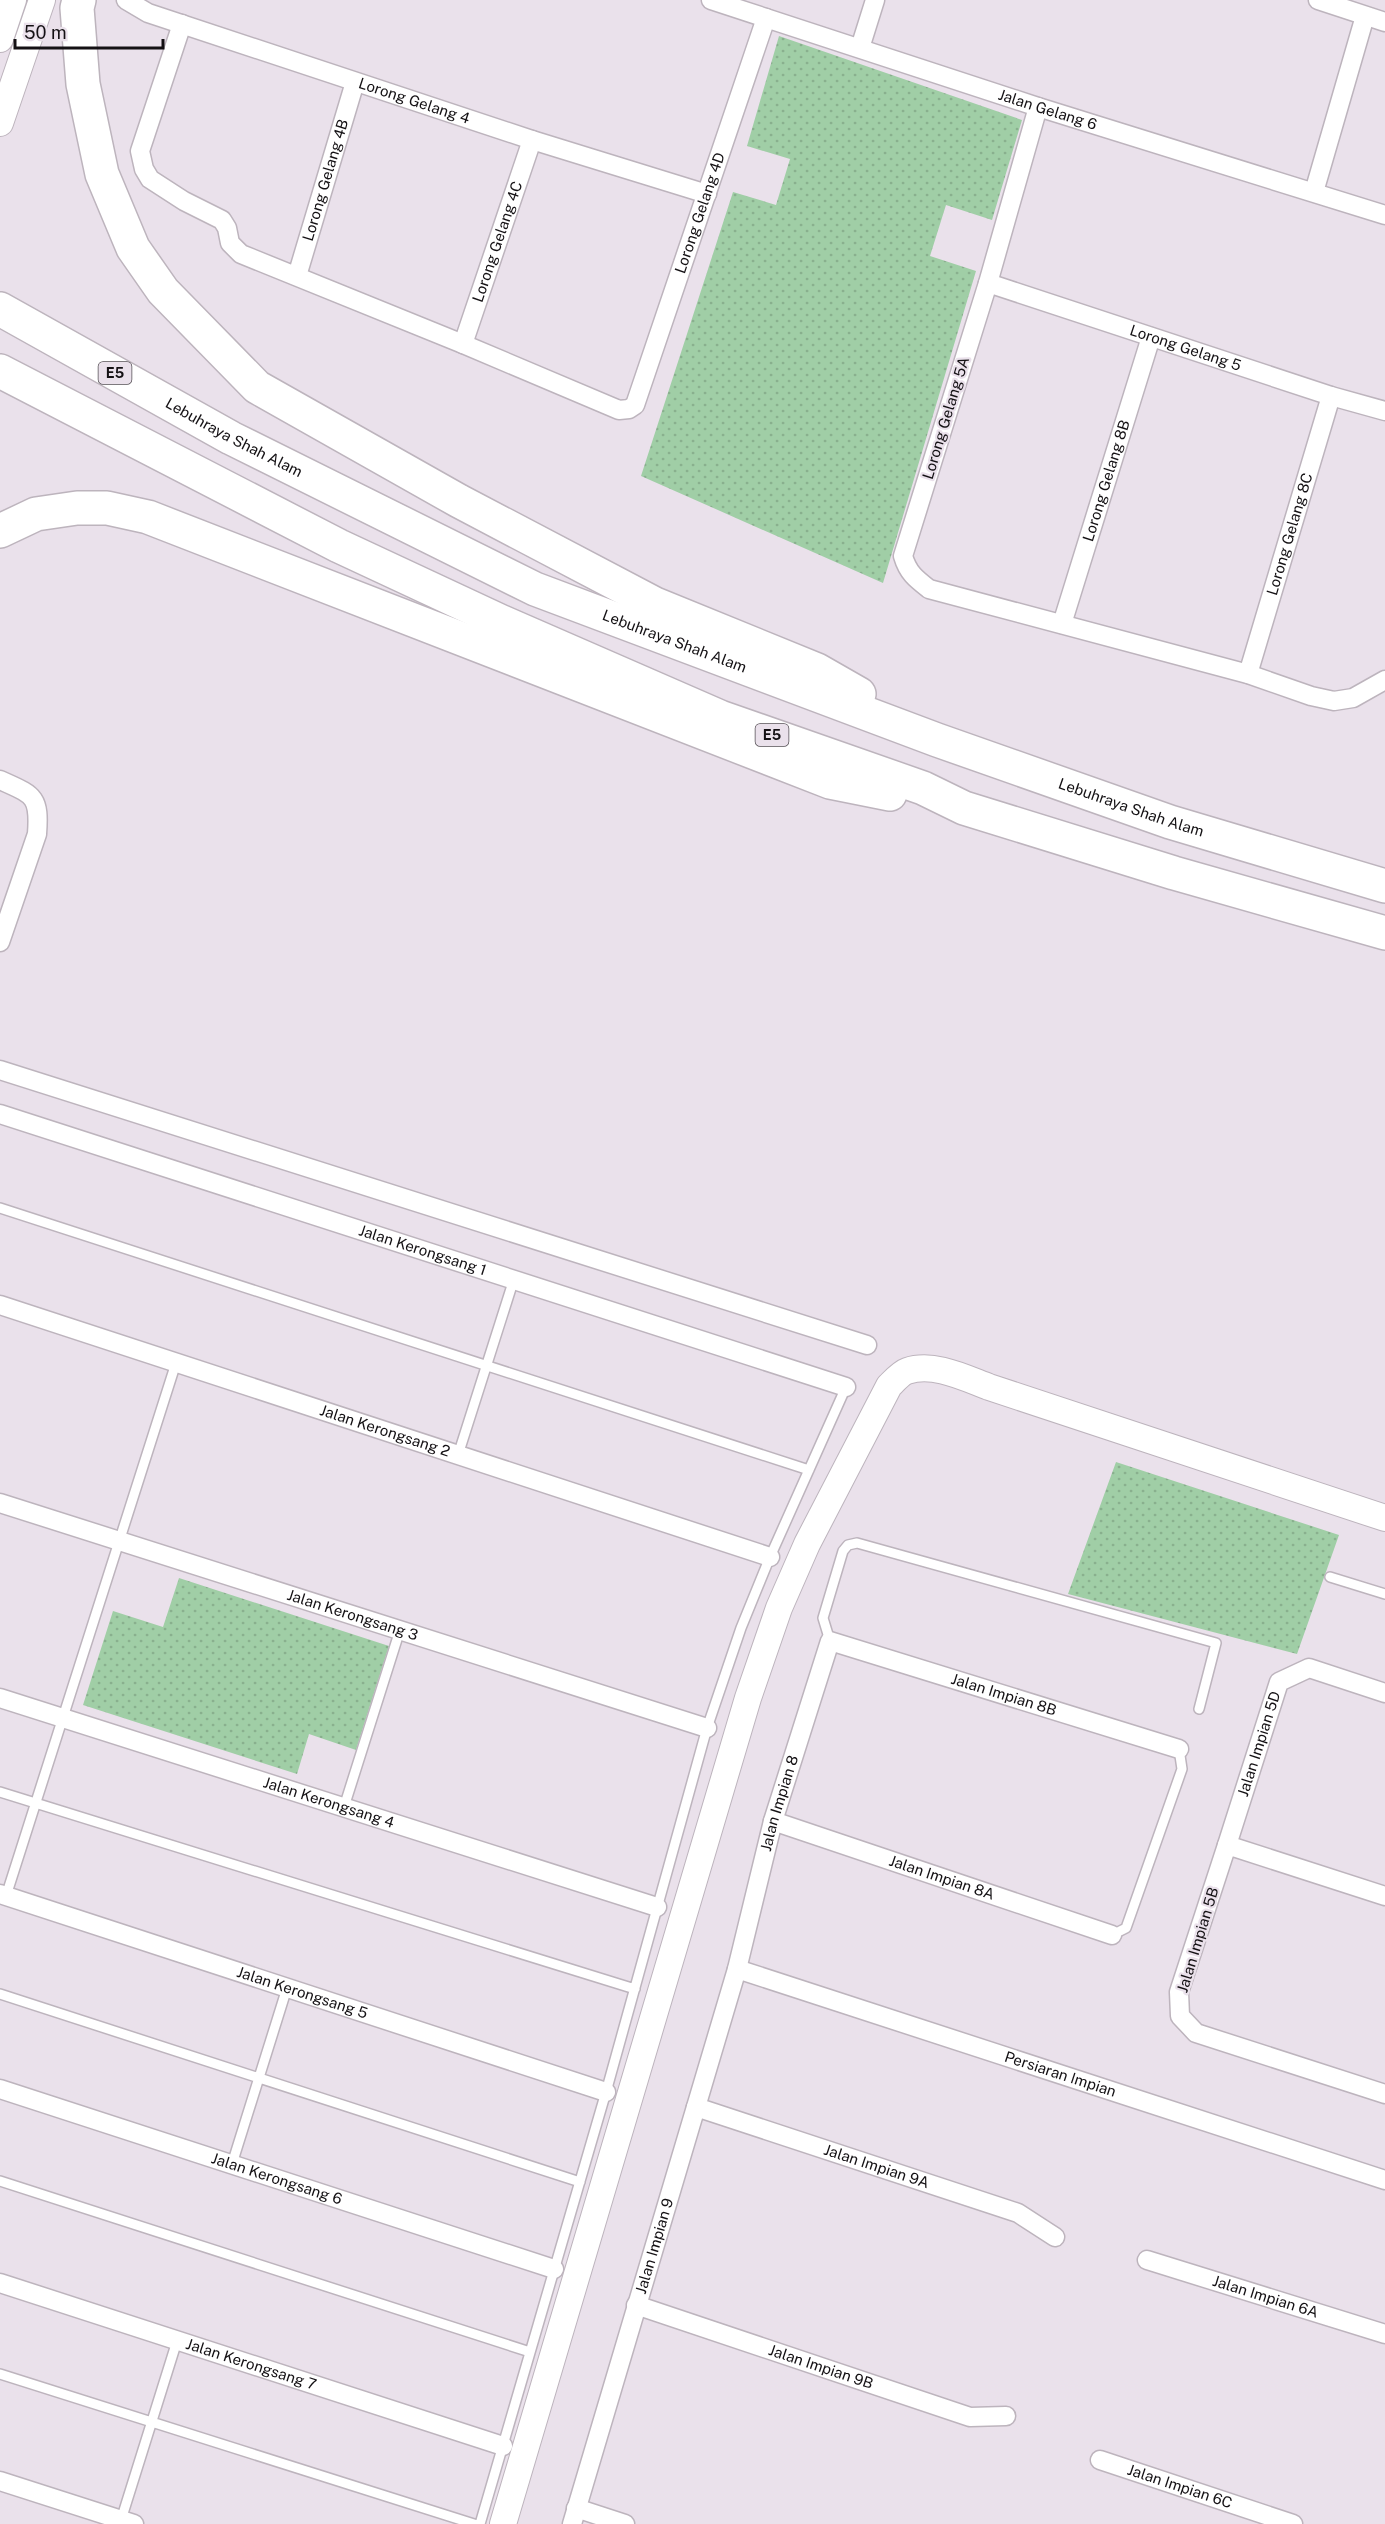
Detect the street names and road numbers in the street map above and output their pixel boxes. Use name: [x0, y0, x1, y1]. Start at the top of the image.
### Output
street label: Lorong Gelang 4: [357, 74, 472, 127]
street label: Jalan Gelang 6: [996, 86, 1099, 133]
street label: Lorong Gelang 4B: [299, 117, 351, 243]
street label: Lorong Gelang 4D: [671, 150, 728, 276]
street label: Lorong Gelang 4C: [469, 179, 525, 304]
street label: Lorong Gelang 5: [1128, 321, 1244, 374]
street label: Lorong Gelang 5A: [919, 354, 972, 481]
road number: E5: [98, 362, 132, 384]
street label: Lebuhraya Shah Alam: [163, 394, 305, 480]
street label: Lorong Gelang 8B: [1079, 418, 1133, 543]
street label: Lorong Gelang 8C: [1263, 471, 1316, 597]
street label: Lebuhraya Shah Alam: [600, 606, 749, 676]
road number: E5: [756, 724, 788, 746]
street label: Lebuhraya Shah Alam: [1056, 774, 1206, 840]
street label: Jalan Kerongsang 1: [357, 1221, 489, 1278]
street label: Jalan Kerongsang 2: [318, 1401, 452, 1460]
street label: Jalan Kerongsang 3: [285, 1586, 420, 1644]
street label: Jalan Impian 8B: [949, 1670, 1059, 1719]
street label: Jalan Impian 5D: [1234, 1689, 1284, 1799]
street label: Jalan Impian 8: [757, 1753, 801, 1853]
street label: Jalan Kerongsang 4: [261, 1773, 397, 1831]
street label: Jalan Impian 8A: [887, 1852, 997, 1903]
street label: Jalan Impian 5B: [1173, 1885, 1222, 1995]
street label: Jalan Kerongsang 5: [235, 1963, 370, 2022]
street label: Persiaran Impian: [1002, 2048, 1118, 2100]
street label: Jalan Impian 9A: [822, 2141, 932, 2191]
street label: Jalan Kerongsang 6: [209, 2149, 344, 2208]
street label: Jalan Impian 9: [632, 2196, 676, 2296]
street label: Jalan Impian 6A: [1211, 2272, 1321, 2321]
street label: Jalan Kerongsang 7: [184, 2335, 319, 2393]
street label: Jalan Impian 9B: [767, 2341, 875, 2392]
street label: Jalan Impian 6C: [1125, 2461, 1234, 2511]

